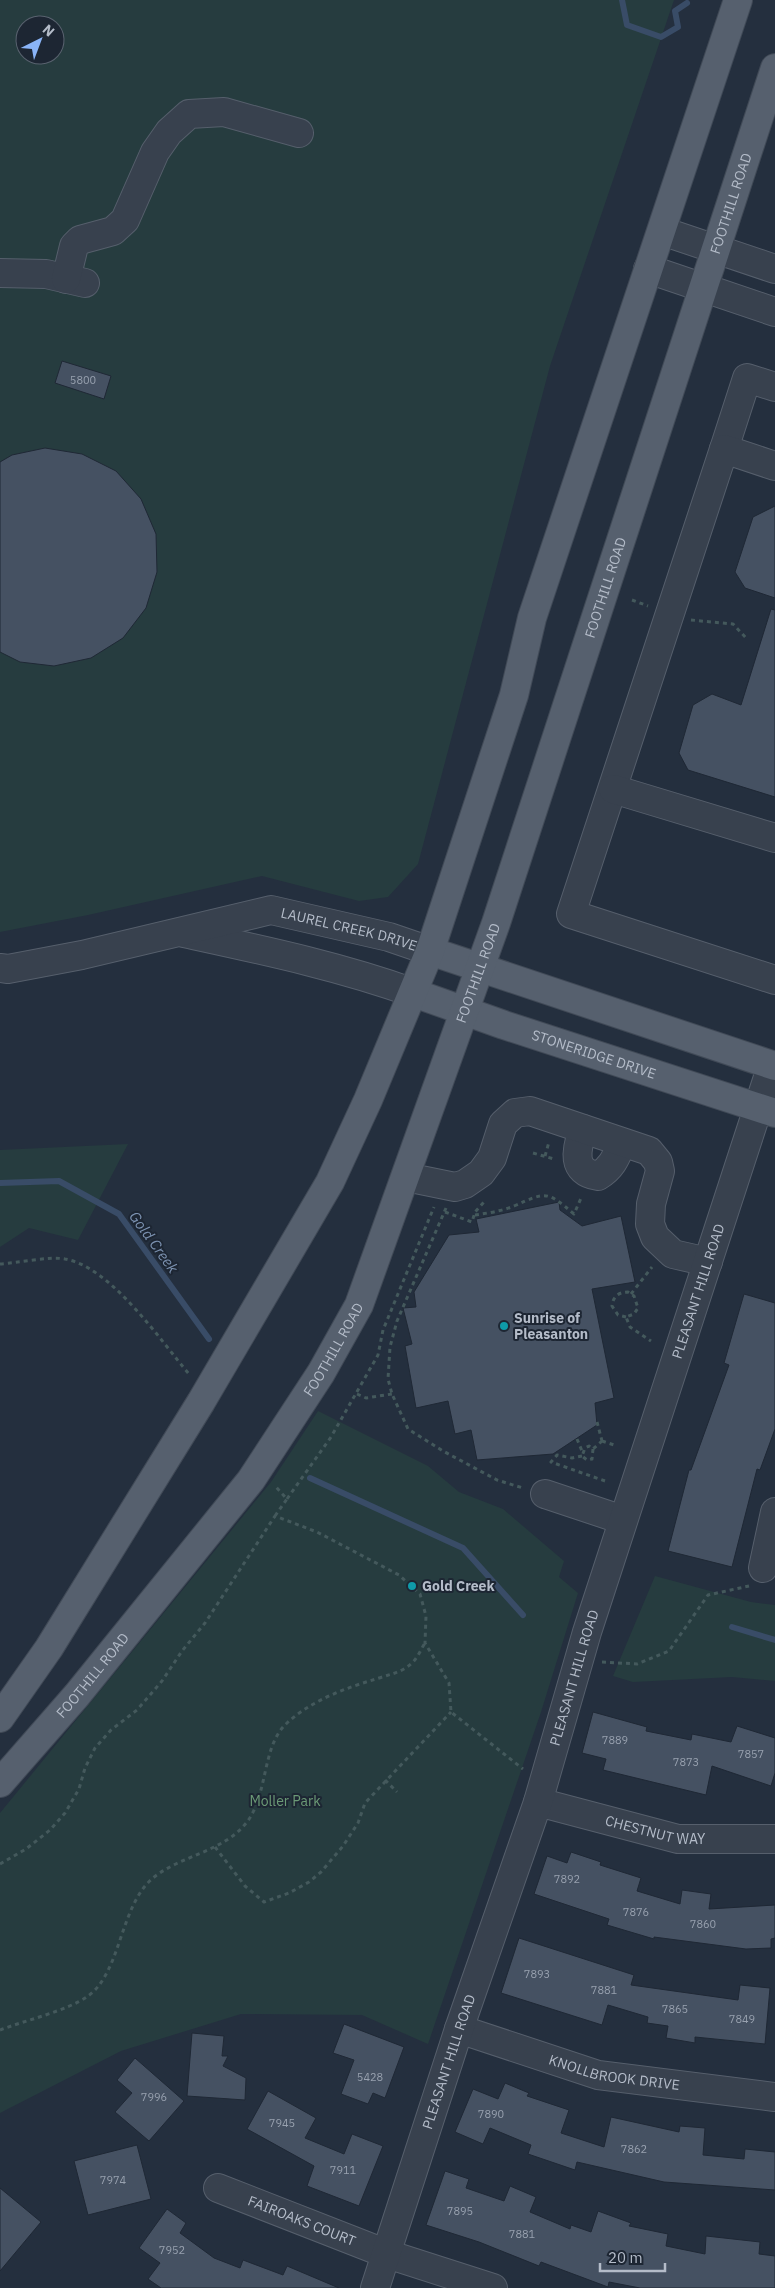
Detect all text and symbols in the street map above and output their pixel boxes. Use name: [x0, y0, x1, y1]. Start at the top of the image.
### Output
north arrow: [15, 15, 65, 65]
text: N: [39, 20, 58, 40]
street label: FOOTHILL ROAD: [706, 151, 756, 256]
house number: 5800: [70, 373, 96, 387]
street label: FOOTHILL ROAD: [581, 535, 630, 640]
street label: LAUREL CREEK DRIVE: [279, 904, 420, 955]
street label: FOOTHILL ROAD: [452, 921, 504, 1025]
street label: STONERIDGE DRIVE: [529, 1026, 658, 1083]
water label: Gold Creek: [125, 1207, 183, 1277]
street label: PLEASANT HILL ROAD: [668, 1222, 729, 1361]
street label: FOOTHILL ROAD: [299, 1300, 367, 1400]
place label: Sunrise of Pleasanton: [514, 1309, 588, 1343]
marker: Sunrise of Pleasanton: [498, 1320, 510, 1332]
place label: Gold Creek: [422, 1577, 495, 1595]
marker: Gold Creek: [406, 1580, 418, 1592]
street label: PLEASANT HILL ROAD: [546, 1607, 603, 1748]
street label: FOOTHILL ROAD: [52, 1629, 133, 1722]
house number: 7889: [602, 1733, 628, 1747]
house number: 7857: [738, 1747, 764, 1761]
house number: 7873: [673, 1755, 699, 1769]
park label: Moller Park: [249, 1792, 321, 1810]
street label: CHESTNUT WAY: [603, 1811, 706, 1848]
house number: 7892: [554, 1872, 580, 1886]
house number: 7876: [623, 1905, 649, 1919]
house number: 7860: [690, 1917, 716, 1931]
house number: 7893: [524, 1967, 550, 1981]
house number: 7881: [591, 1983, 618, 1997]
street label: PLEASANT HILL ROAD: [418, 1992, 479, 2131]
house number: 7865: [662, 2002, 688, 2016]
house number: 7849: [729, 2012, 755, 2026]
street label: KNOLLBROOK DRIVE: [547, 2050, 681, 2094]
house number: 5428: [357, 2070, 383, 2084]
house number: 7996: [141, 2090, 167, 2104]
house number: 7890: [478, 2107, 504, 2121]
house number: 7945: [269, 2116, 295, 2130]
house number: 7862: [621, 2142, 647, 2156]
house number: 7911: [330, 2163, 357, 2177]
house number: 7974: [100, 2173, 127, 2187]
street label: FAIROAKS COURT: [245, 2192, 358, 2250]
house number: 7895: [447, 2204, 473, 2218]
house number: 7881: [509, 2227, 536, 2241]
scale bar: [600, 2240, 665, 2272]
house number: 7952: [159, 2243, 185, 2257]
text: 20 m: [608, 2248, 643, 2267]

